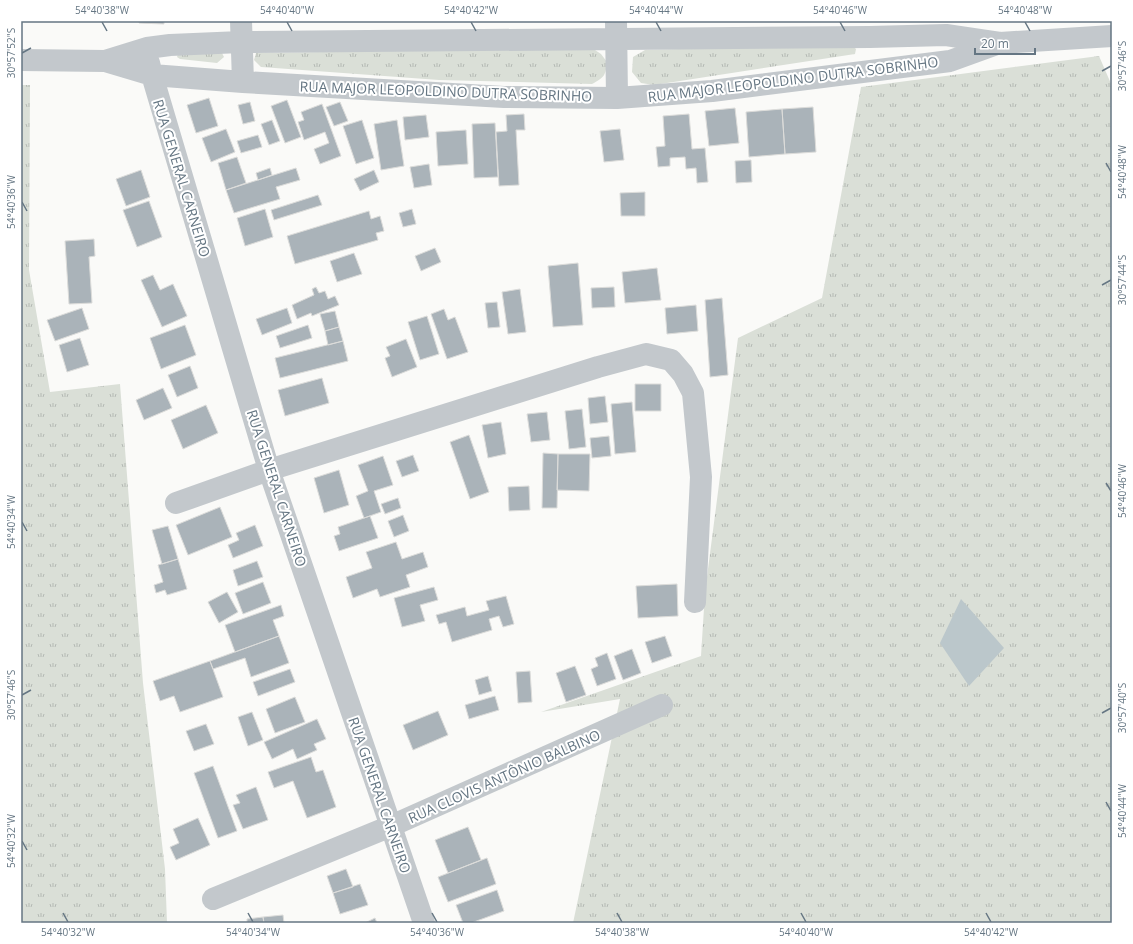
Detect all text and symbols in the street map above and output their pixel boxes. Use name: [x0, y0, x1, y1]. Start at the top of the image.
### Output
text: 54°40'38"W: [75, 3, 130, 17]
text: 54°40'40"W: [260, 3, 315, 17]
text: 54°40'42"W: [444, 3, 499, 17]
text: 54°40'44"W: [629, 3, 684, 17]
text: 54°40'46"W: [813, 3, 868, 17]
text: 54°40'48"W: [998, 3, 1053, 17]
text: 30°57'52"S: [4, 28, 18, 78]
scale bar: [975, 30, 1035, 56]
text: 20 m: [981, 35, 1009, 52]
text: 30°57'46"S: [1115, 41, 1129, 91]
street label: RUA MAJOR LEOPOLDINO DUTRA SOBRINHO: [647, 52, 939, 106]
street label: RUA MAJOR LEOPOLDINO DUTRA SOBRINHO: [299, 76, 593, 106]
street label: RUA GENERAL CARNEIRO: [149, 97, 215, 259]
text: 54°40'48"W: [1115, 144, 1129, 199]
text: 54°40'36"W: [4, 174, 18, 229]
text: 30°57'44"S: [1115, 255, 1129, 305]
street label: RUA GENERAL CARNEIRO: [243, 407, 311, 569]
text: 54°40'46"W: [1115, 463, 1129, 518]
text: 54°40'34"W: [4, 494, 18, 549]
text: 30°57'46"S: [4, 670, 18, 720]
text: 30°57'40"S: [1115, 683, 1129, 733]
street label: RUA GENERAL CARNEIRO: [344, 714, 416, 876]
street label: RUA CLOVIS ANTÔNIO BALBINO: [405, 725, 603, 827]
text: 54°40'44"W: [1115, 783, 1129, 838]
text: 54°40'32"W: [4, 813, 18, 868]
text: 54°40'32"W: [41, 925, 96, 939]
text: 54°40'34"W: [226, 925, 281, 939]
text: 54°40'36"W: [410, 925, 465, 939]
text: 54°40'38"W: [595, 925, 650, 939]
text: 54°40'40"W: [779, 925, 834, 939]
text: 54°40'42"W: [964, 925, 1019, 939]

